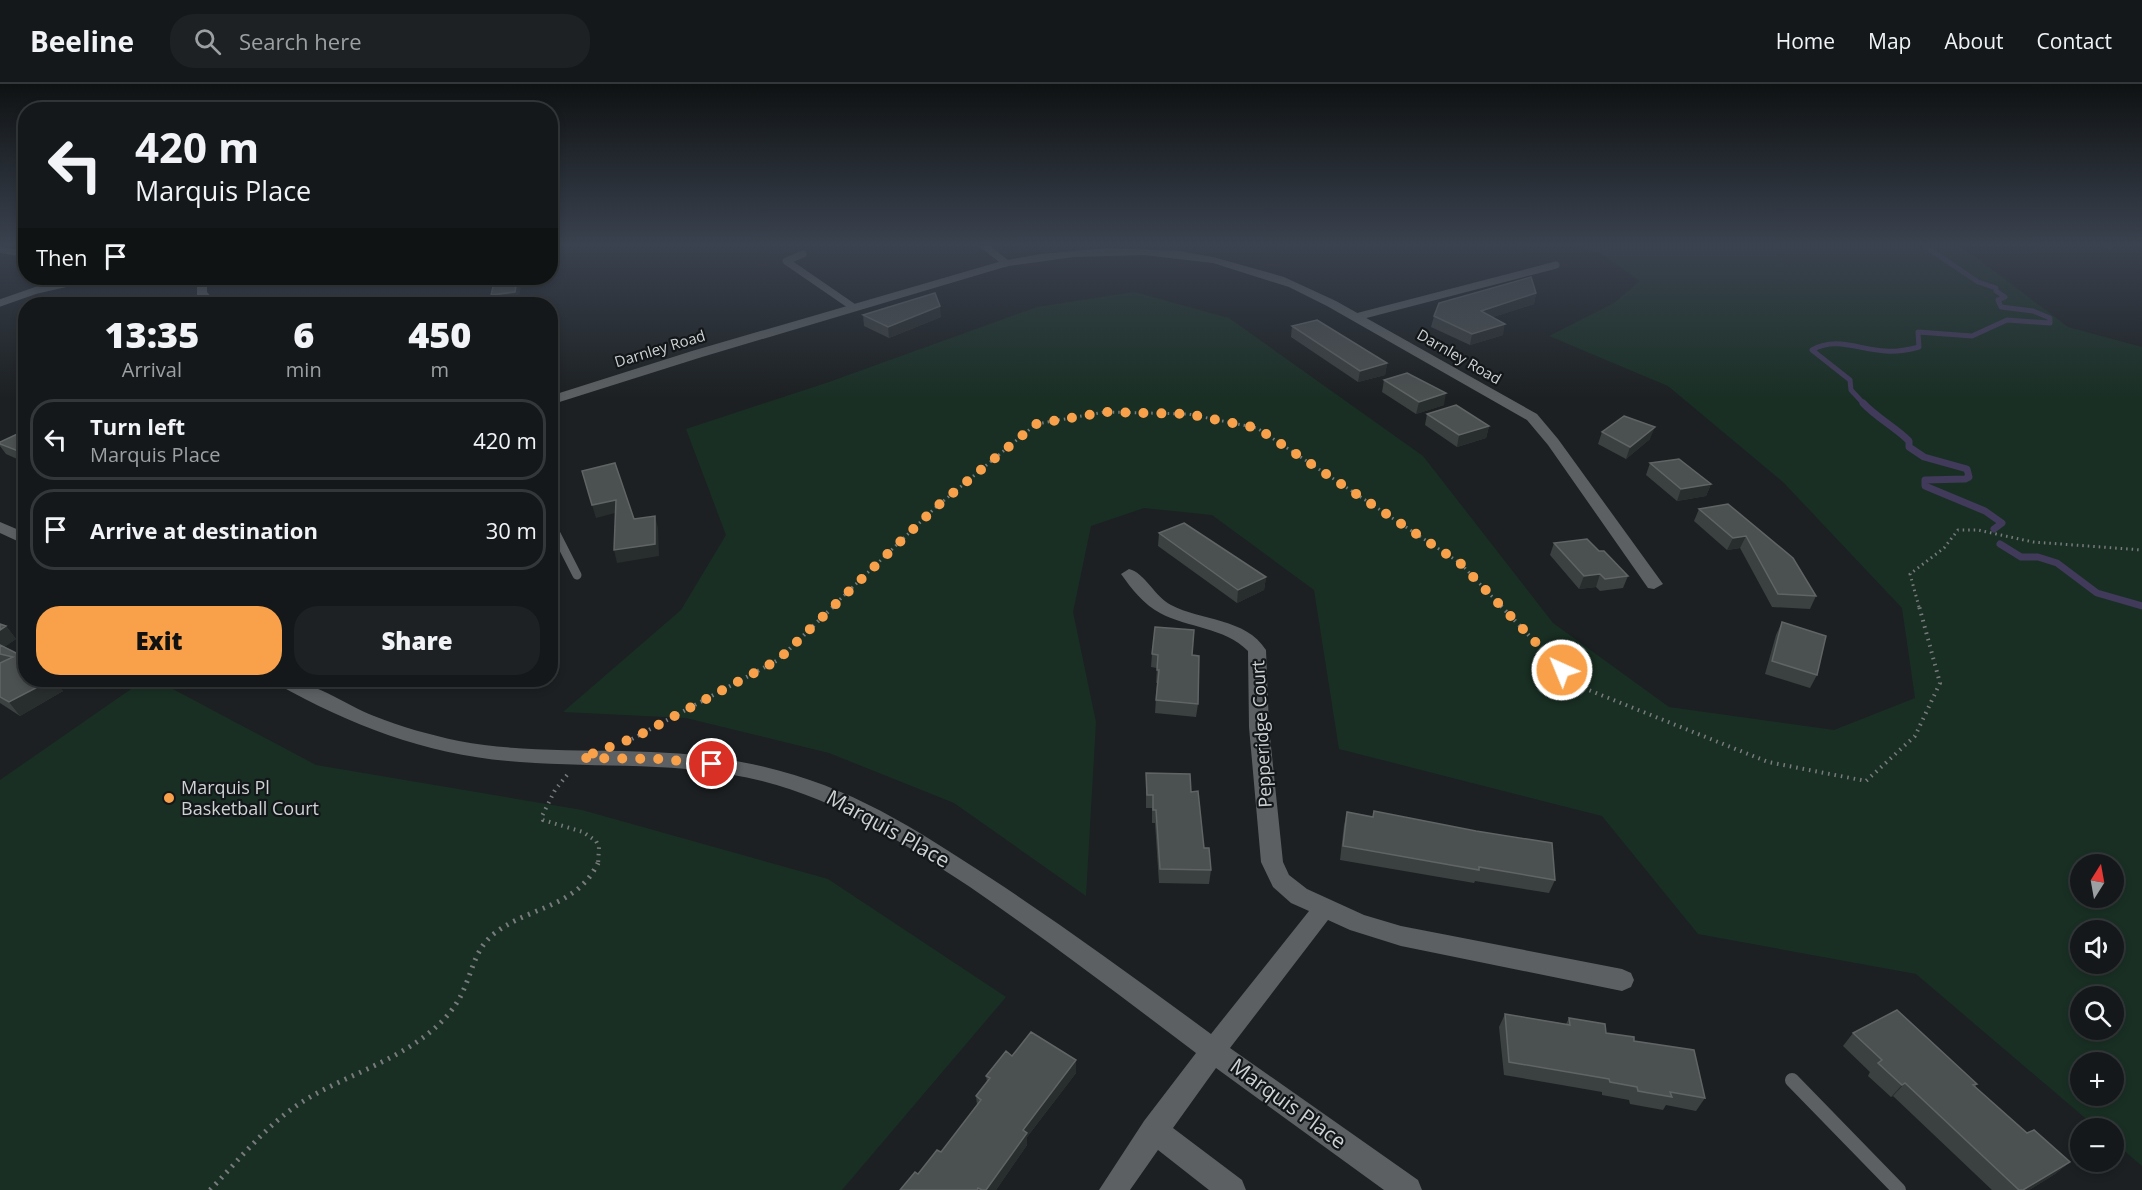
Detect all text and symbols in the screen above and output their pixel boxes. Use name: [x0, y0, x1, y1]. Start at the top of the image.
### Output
search box: [170, 14, 590, 68]
text: Beeline: [30, 22, 134, 60]
icon: search: [191, 25, 224, 58]
text: Search here: [239, 26, 362, 56]
text: Home: [1776, 27, 1835, 55]
text: Map: [1868, 27, 1911, 55]
text: About: [1944, 27, 2004, 55]
text: Contact: [2037, 27, 2112, 55]
text: 420 m: [135, 118, 259, 175]
icon: left: [36, 126, 114, 204]
text: Marquis Place: [135, 172, 311, 209]
icon: arrive: [99, 240, 132, 273]
text: Then: [36, 242, 87, 272]
text: 13:35: [105, 310, 199, 359]
text: 6: [293, 310, 314, 359]
text: 450: [408, 310, 471, 359]
street label: Darnley Road: [1414, 324, 1505, 388]
street label: Darnley Road: [612, 325, 708, 371]
text: Arrival: [122, 356, 182, 383]
text: min: [286, 356, 322, 383]
text: m: [431, 356, 449, 383]
text: Turn left: [90, 411, 185, 441]
icon: left: [39, 423, 72, 456]
text: 420 m: [473, 425, 537, 455]
text: Marquis Place: [90, 441, 221, 468]
icon: arrive: [39, 513, 72, 546]
text: Arrive at destination: [90, 515, 318, 545]
text: 30 m: [486, 515, 537, 545]
button: Exit: [36, 606, 282, 675]
button: Share: [294, 606, 540, 675]
position arrow: [1530, 638, 1594, 702]
street label: Pepperidge Court: [1245, 660, 1277, 808]
pin: [686, 738, 737, 789]
icon: arrive: [695, 747, 728, 780]
place label: Marquis Pl Basketball Court: [181, 775, 319, 820]
street label: Marquis Place: [822, 783, 955, 874]
marker: Marquis Pl Basketball Court: [162, 791, 176, 805]
north arrow: [2070, 854, 2124, 908]
map controls: [2070, 854, 2124, 1172]
button: sound: [2070, 920, 2124, 974]
button: search: [2070, 986, 2124, 1040]
street label: Marquis Place: [1225, 1052, 1352, 1155]
button: +: [2070, 1052, 2124, 1106]
button: −: [2070, 1118, 2124, 1172]

